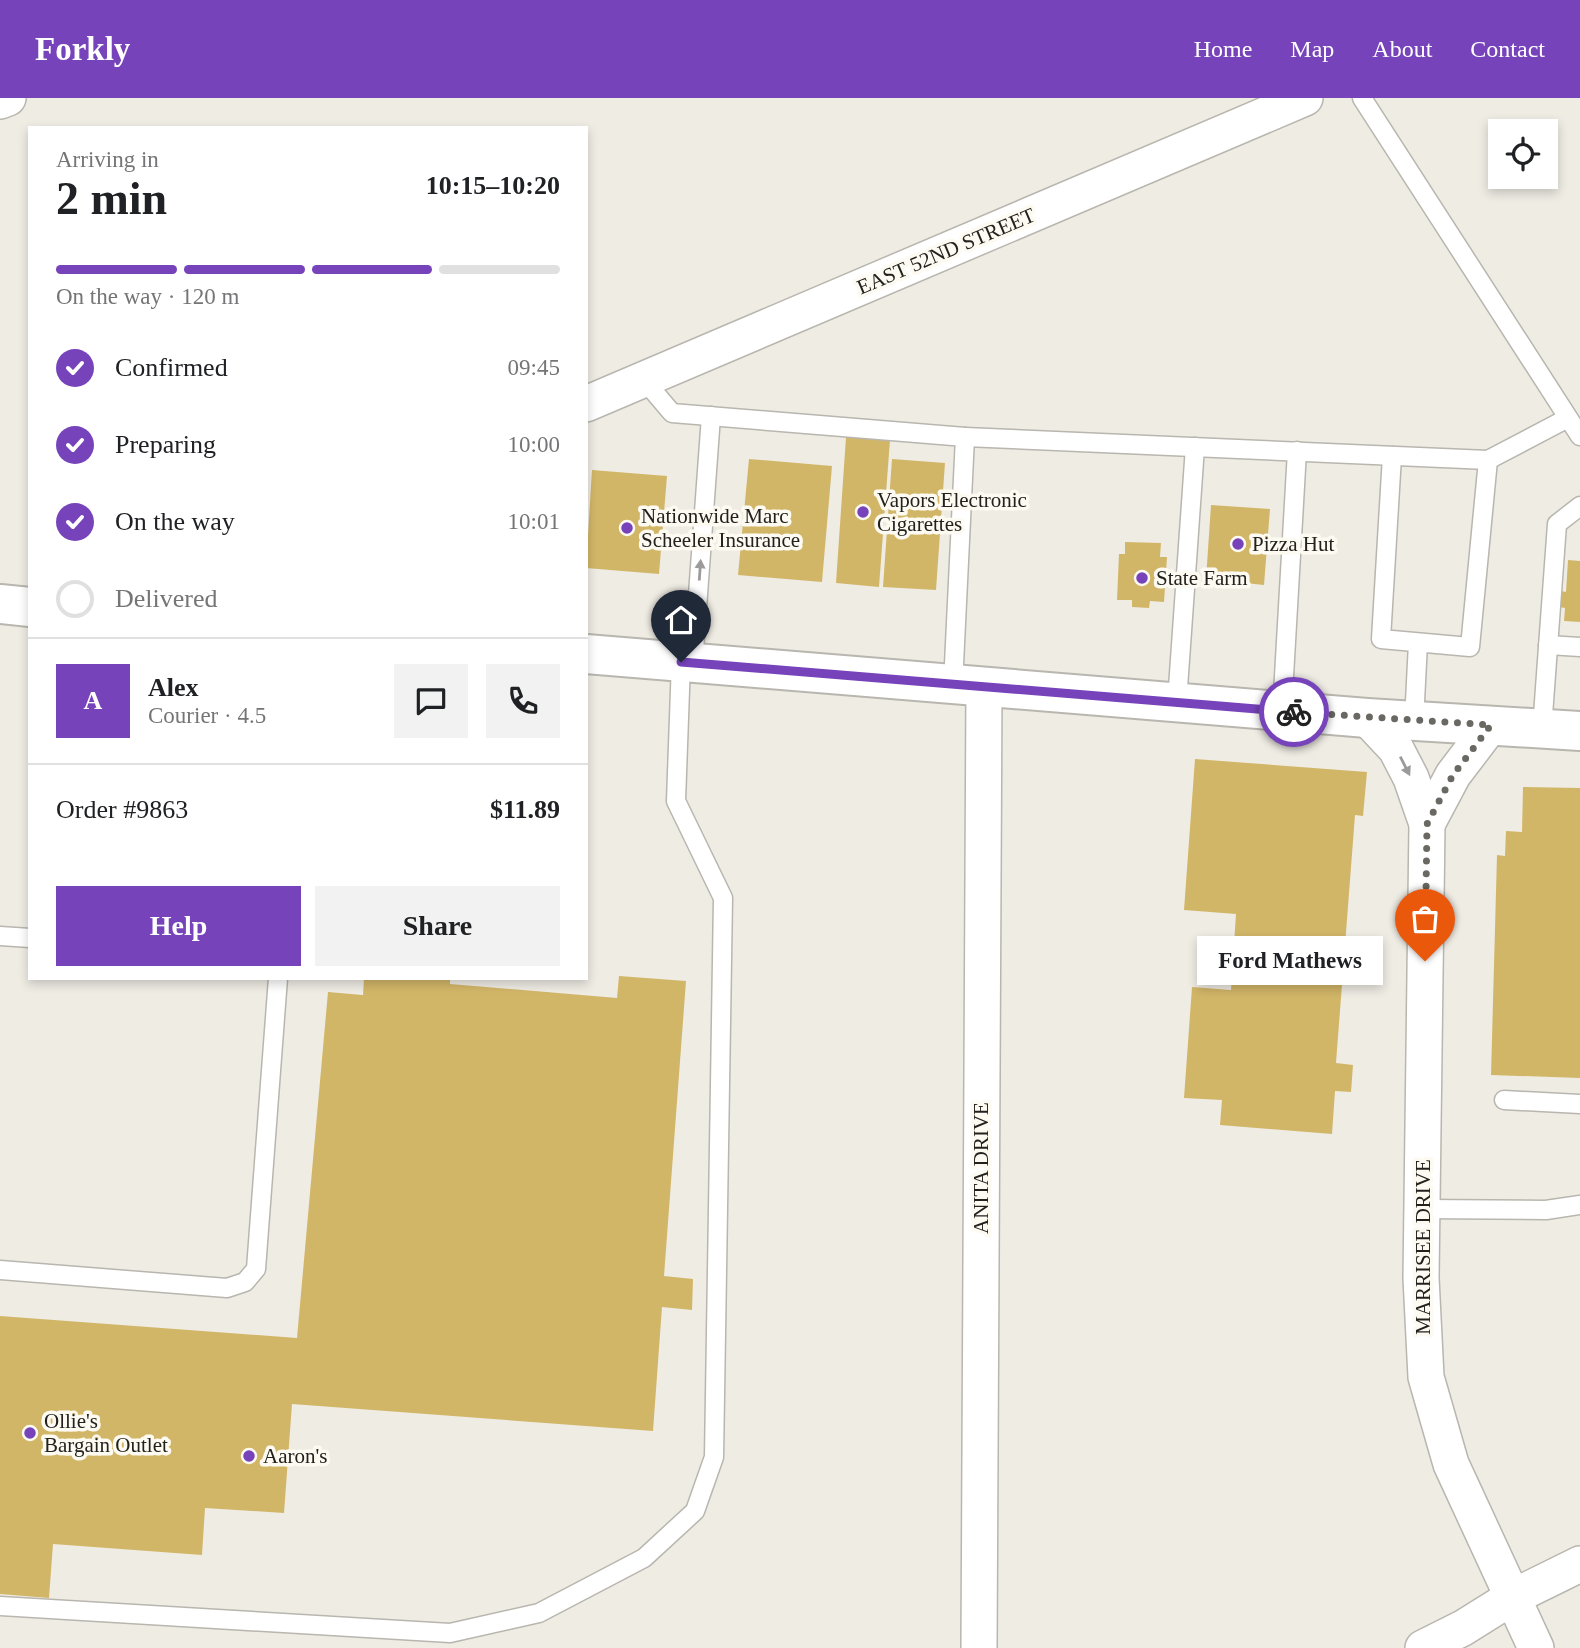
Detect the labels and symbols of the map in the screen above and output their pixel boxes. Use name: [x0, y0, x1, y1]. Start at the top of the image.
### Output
street label: EAST 52ND STREET: [853, 203, 1039, 299]
place label: Vapors Electronic Cigarettes: [877, 488, 1027, 536]
place label: Nationwide Marc Scheeler Insurance: [641, 504, 800, 552]
marker: Vapors Electronic Cigarettes: [855, 504, 871, 520]
marker: Nationwide Marc Scheeler Insurance: [619, 520, 635, 536]
place label: Pizza Hut: [1252, 532, 1334, 556]
marker: Pizza Hut: [1230, 536, 1246, 552]
one-way arrow: [695, 559, 706, 581]
place label: State Farm: [1156, 566, 1248, 590]
marker: State Farm: [1134, 570, 1150, 586]
pin: [651, 590, 711, 662]
courier: [1259, 677, 1329, 747]
one-way arrow: [1398, 757, 1410, 777]
pin: [1395, 889, 1455, 961]
callout: Ford Mathews: [1198, 936, 1383, 986]
street label: ANITA DRIVE: [969, 1102, 993, 1234]
street label: MARRISEE DRIVE: [1411, 1159, 1435, 1335]
place label: Ollie's Bargain Outlet: [44, 1409, 168, 1457]
marker: Ollie's Bargain Outlet: [22, 1425, 38, 1441]
place label: Aaron's: [263, 1444, 327, 1468]
marker: Aaron's: [241, 1448, 257, 1464]

